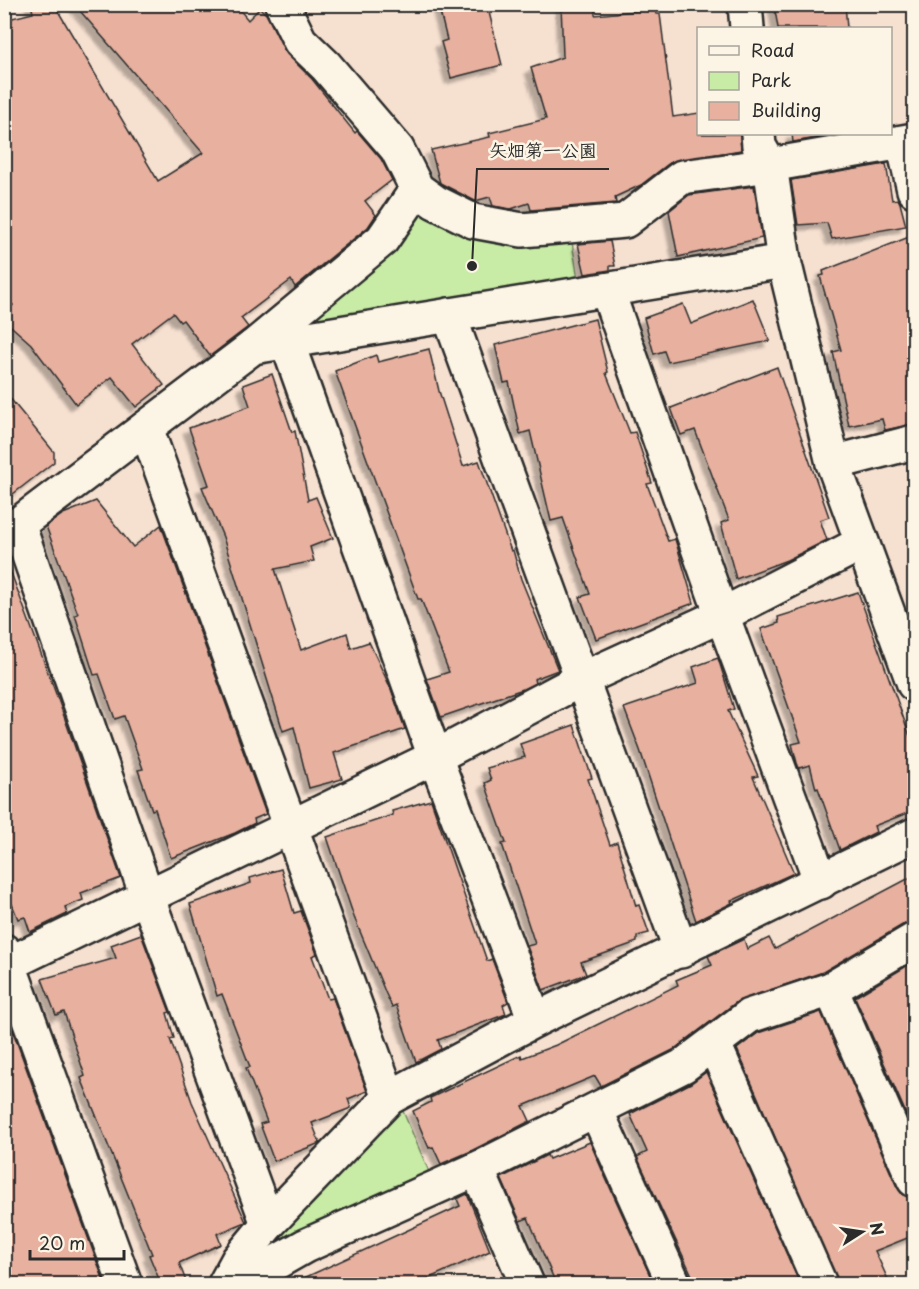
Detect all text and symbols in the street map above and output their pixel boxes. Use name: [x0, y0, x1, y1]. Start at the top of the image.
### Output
legend: [697, 27, 892, 135]
text: Road: [751, 36, 795, 63]
text: Park: [751, 66, 791, 93]
text: Building: [751, 96, 821, 123]
callout: 矢畑第一公園: [477, 133, 609, 169]
text: 矢畑第一公園: [489, 136, 597, 163]
north arrow: [832, 1202, 892, 1262]
text: N: [865, 1220, 891, 1237]
scale bar: [30, 1223, 124, 1261]
text: 20 m: [39, 1229, 85, 1256]

